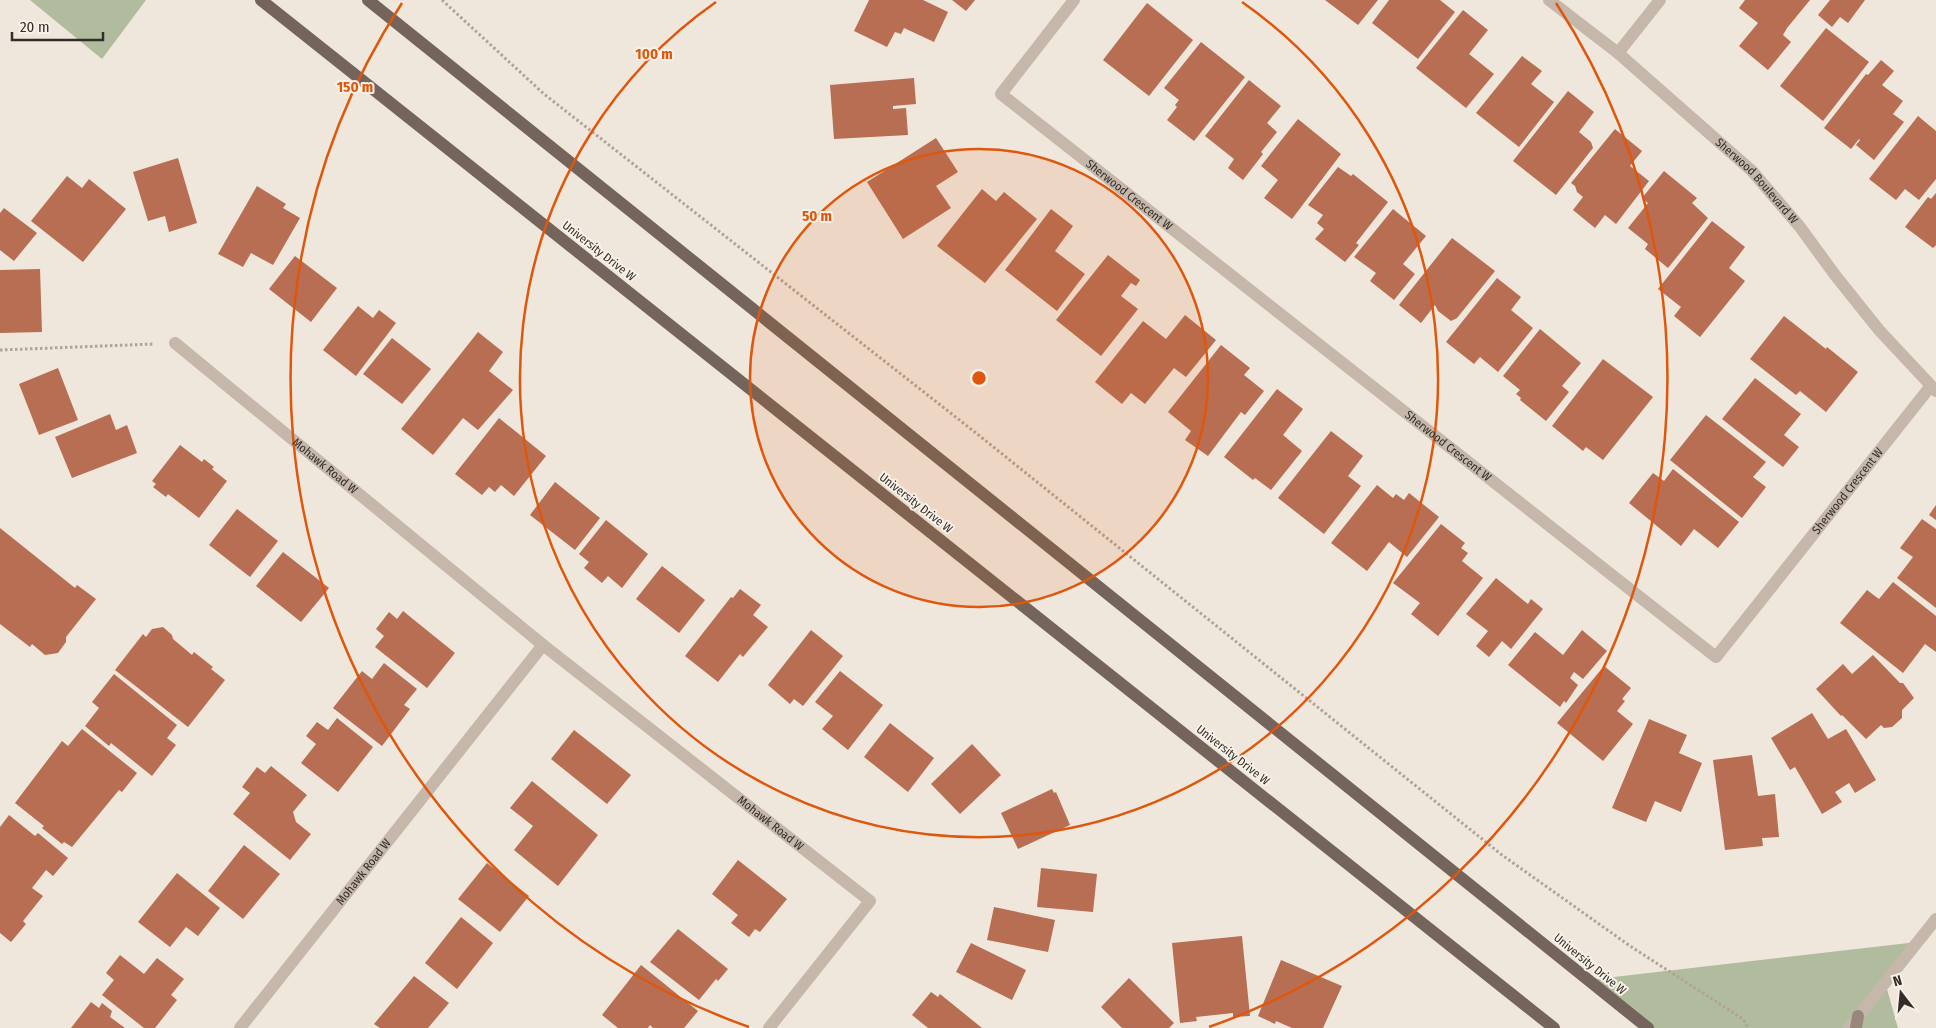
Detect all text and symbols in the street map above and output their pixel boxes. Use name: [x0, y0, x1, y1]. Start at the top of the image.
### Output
scale bar: [12, 10, 104, 42]
text: 20 m: [20, 18, 50, 36]
text: 100 m: [635, 45, 673, 63]
text: 150 m: [337, 78, 373, 96]
street label: Sherwood Boulevard W: [1713, 135, 1801, 227]
street label: Sherwood Crescent W: [1083, 157, 1175, 233]
text: 50 m: [802, 207, 832, 225]
street label: University Drive W: [560, 218, 638, 284]
centre of rings: [970, 369, 988, 387]
street label: Sherwood Crescent W: [1402, 408, 1494, 484]
street label: Mohawk Road W: [290, 435, 360, 497]
street label: Sherwood Crescent W: [1809, 445, 1886, 537]
street label: University Drive W: [877, 470, 955, 536]
street label: University Drive W: [1194, 722, 1272, 788]
street label: Mohawk Road W: [735, 793, 806, 853]
street label: Mohawk Road W: [333, 836, 394, 908]
street label: University Drive W: [1551, 931, 1629, 997]
north arrow: [1876, 968, 1926, 1018]
text: N: [1891, 972, 1904, 990]

